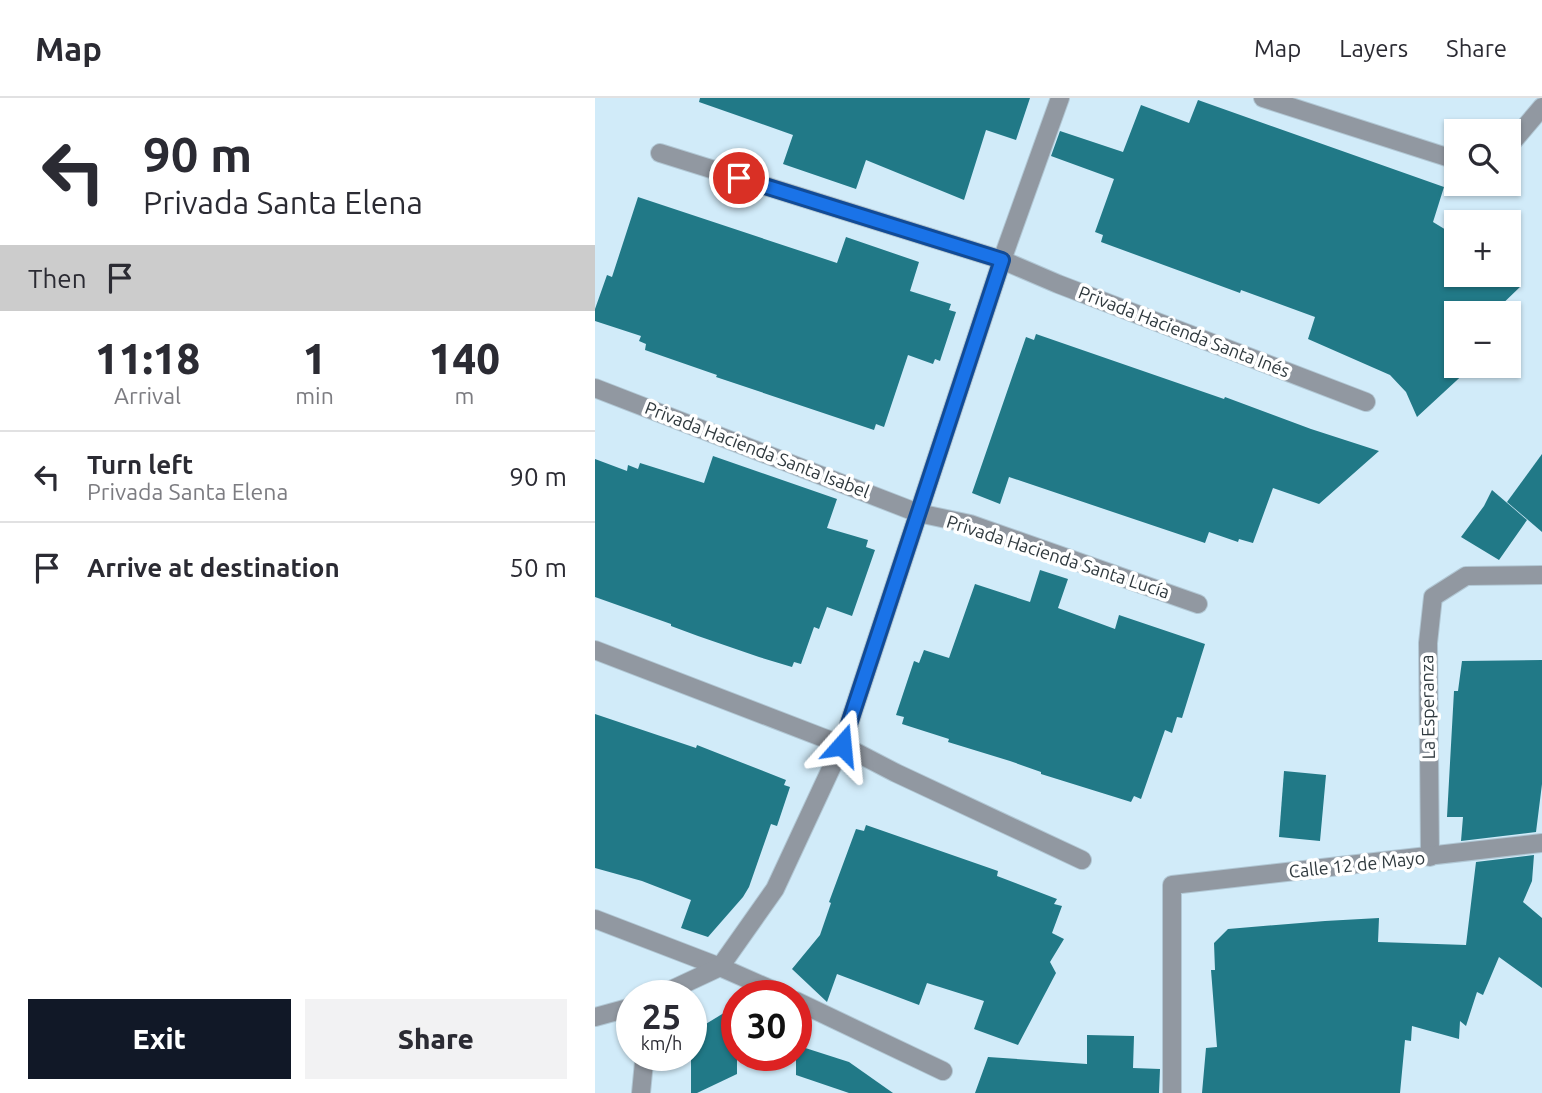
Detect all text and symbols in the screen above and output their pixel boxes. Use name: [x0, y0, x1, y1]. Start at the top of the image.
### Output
text: Map: [35, 30, 102, 67]
text: Map: [1254, 35, 1301, 62]
text: Layers: [1339, 35, 1408, 62]
text: Share: [1446, 35, 1507, 62]
map controls: [1444, 119, 1521, 378]
button: search: [1444, 119, 1521, 196]
icon: left: [28, 126, 119, 217]
text: 90 m: [143, 126, 252, 181]
pin: [709, 148, 769, 208]
icon: arrive: [720, 159, 758, 197]
text: Privada Santa Elena: [143, 184, 423, 220]
button: +: [1444, 210, 1521, 287]
icon: arrive: [101, 259, 139, 297]
text: Then: [28, 264, 87, 293]
street label: Privada Hacienda Santa Inés: [1076, 281, 1293, 381]
button: −: [1444, 301, 1521, 378]
text: 11:18: [95, 335, 200, 382]
text: 1: [303, 335, 326, 382]
text: 140: [429, 335, 500, 382]
text: Arrival: [114, 383, 181, 408]
text: min: [295, 383, 334, 408]
text: m: [454, 383, 474, 408]
street label: Privada Hacienda Santa Isabel: [642, 397, 873, 501]
text: Turn left: [87, 450, 193, 479]
icon: left: [28, 458, 66, 496]
text: 90 m: [509, 462, 567, 491]
text: Privada Santa Elena: [87, 479, 288, 504]
street label: Privada Hacienda Santa Lucía: [944, 510, 1172, 602]
icon: arrive: [28, 549, 66, 587]
text: Arrive at destination: [87, 553, 340, 582]
text: 50 m: [509, 553, 567, 582]
street label: La Esperanza: [1416, 654, 1438, 760]
position arrow: [805, 708, 879, 782]
street label: Calle 12 de Mayo: [1288, 847, 1426, 881]
speed limit sign: 30: [721, 980, 812, 1071]
text: 25: [642, 996, 681, 1036]
button: Exit: [28, 999, 291, 1079]
button: Share: [305, 999, 567, 1079]
text: km/h: [641, 1033, 682, 1053]

